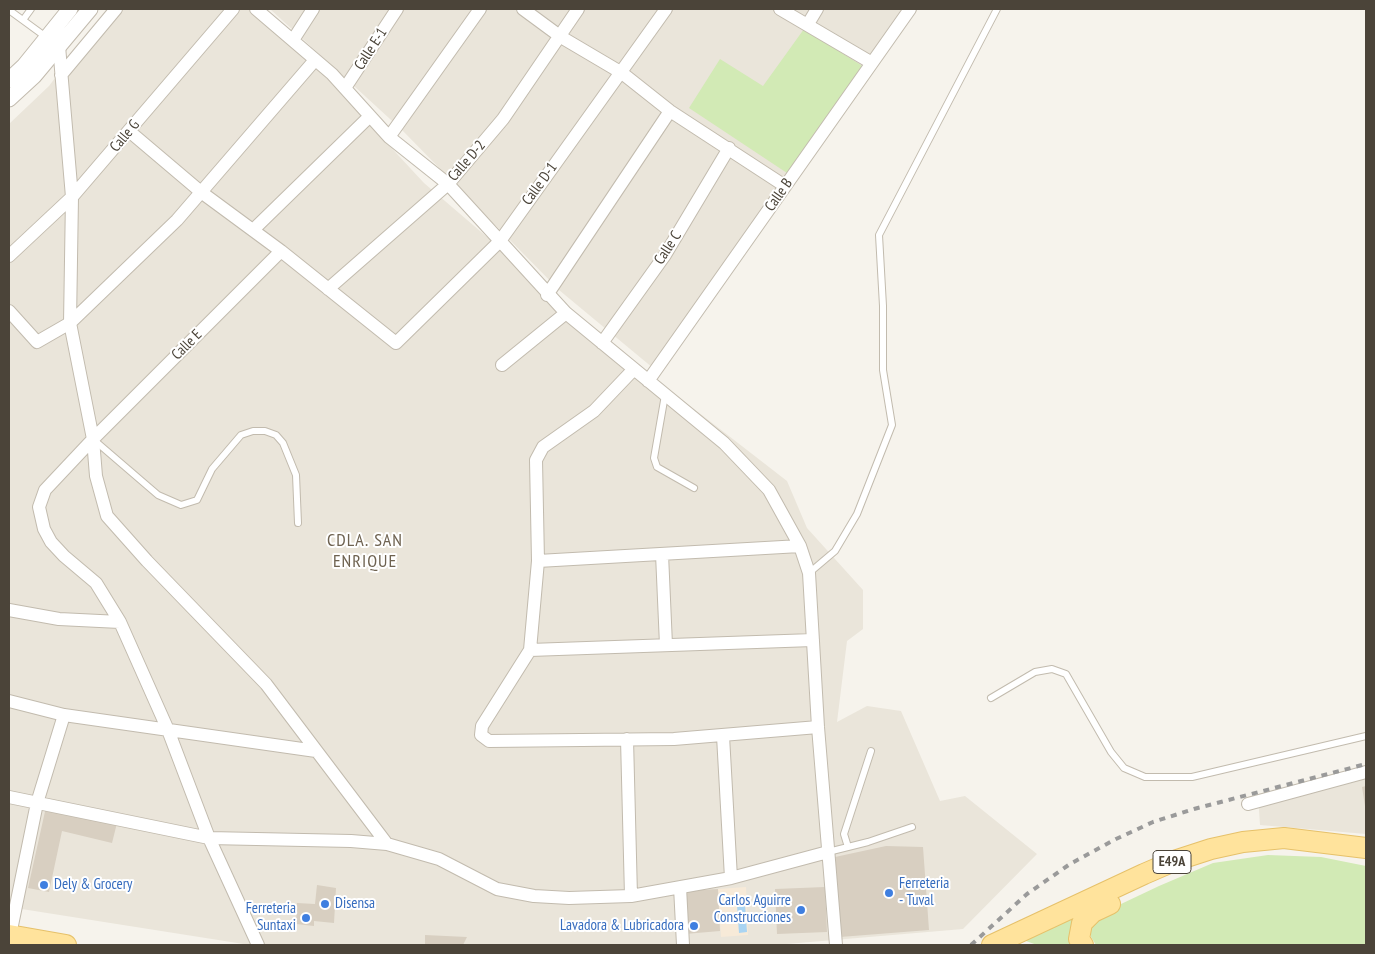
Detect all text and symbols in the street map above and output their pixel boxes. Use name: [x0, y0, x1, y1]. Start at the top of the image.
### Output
street label: Calle E-1: [351, 25, 391, 73]
street label: Calle G: [106, 116, 144, 156]
street label: Calle D-2: [444, 137, 490, 185]
street label: Calle D-1: [519, 159, 561, 209]
street label: Calle B: [761, 175, 797, 215]
street label: Calle C: [651, 228, 685, 268]
street label: Calle E: [168, 326, 206, 364]
district label: CDLA. SAN ENRIQUE: [326, 530, 404, 572]
road number: E49A: [1153, 850, 1191, 874]
place label: Ferreteria - Tuval: [899, 875, 949, 910]
place label: Dely & Grocery: [54, 876, 132, 894]
marker: Dely & Grocery: [38, 879, 50, 891]
marker: Ferreteria - Tuval: [883, 887, 895, 899]
place label: Carlos Aguirre Construcciones: [714, 892, 791, 927]
place label: Disensa: [335, 895, 375, 913]
marker: Disensa: [319, 898, 331, 910]
place label: Ferreteria Suntaxi: [246, 900, 296, 935]
marker: Carlos Aguirre Construcciones: [795, 904, 807, 916]
marker: Ferreteria Suntaxi: [300, 912, 312, 924]
place label: Lavadora & Lubricadora: [560, 917, 684, 935]
marker: Lavadora & Lubricadora: [688, 920, 700, 932]

